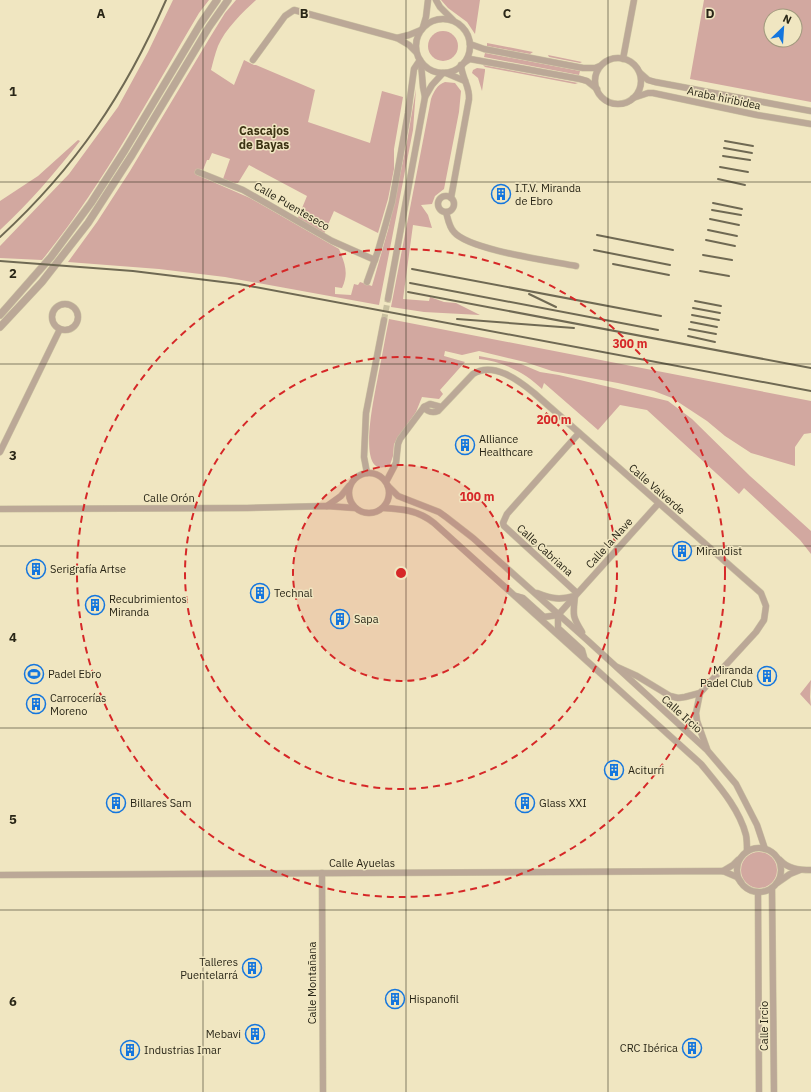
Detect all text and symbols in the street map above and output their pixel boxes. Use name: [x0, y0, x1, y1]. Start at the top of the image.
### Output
text: A: [97, 5, 106, 22]
text: B: [300, 5, 309, 22]
text: C: [503, 5, 512, 22]
text: D: [705, 5, 715, 22]
north arrow: [763, 8, 803, 48]
text: N: [781, 11, 794, 27]
text: 1: [9, 83, 17, 100]
street label: Araba hiribidea: [686, 83, 762, 113]
district label: Cascajos de Bayas: [239, 123, 289, 152]
street label: Calle Puenteseco: [252, 179, 332, 233]
place label: I.T.V. Miranda de Ebro: [515, 181, 581, 208]
building icon: I.T.V. Miranda de Ebro: [490, 183, 512, 205]
text: 2: [9, 265, 17, 282]
text: 300 m: [612, 336, 648, 351]
text: 200 m: [536, 412, 572, 427]
place label: Alliance Healthcare: [479, 432, 533, 459]
building icon: Alliance Healthcare: [454, 434, 476, 456]
text: 3: [9, 447, 17, 464]
street label: Calle Valverde: [626, 461, 688, 517]
text: 100 m: [459, 489, 495, 504]
street label: Calle Orón: [143, 491, 195, 505]
street label: Calle la Nave: [582, 515, 636, 571]
street label: Calle Cabriana: [514, 521, 576, 579]
building icon: Mirandist: [671, 540, 693, 562]
place label: Mirandist: [696, 544, 742, 558]
building icon: Serigrafía Artse: [25, 558, 47, 580]
place label: Serigrafía Artse: [50, 562, 126, 576]
centre of rings: [394, 566, 408, 580]
building icon: Technal: [249, 582, 271, 604]
place label: Technal: [274, 586, 313, 600]
place label: Recubrimientos Miranda: [109, 592, 187, 619]
building icon: Recubrimientos Miranda: [84, 594, 106, 616]
building icon: Sapa: [329, 608, 351, 630]
place label: Sapa: [354, 612, 379, 626]
text: 4: [9, 629, 17, 646]
sports icon: Padel Ebro: [23, 663, 45, 685]
place label: Miranda Padel Club: [700, 663, 753, 690]
building icon: Miranda Padel Club: [756, 665, 778, 687]
place label: Padel Ebro: [48, 667, 101, 681]
place label: Carrocerías Moreno: [50, 691, 106, 718]
street label: Calle Ircio: [659, 692, 705, 736]
building icon: Carrocerías Moreno: [25, 693, 47, 715]
building icon: Aciturri: [603, 759, 625, 781]
place label: Aciturri: [628, 763, 664, 777]
building icon: Billares Sam: [105, 792, 127, 814]
building icon: Glass XXI: [514, 792, 536, 814]
place label: Billares Sam: [130, 796, 192, 810]
place label: Glass XXI: [539, 796, 587, 810]
text: 5: [9, 811, 17, 828]
street label: Calle Ayuelas: [329, 856, 395, 870]
street label: Calle Montañana: [305, 942, 319, 1024]
place label: Talleres Puentelarrá: [180, 955, 238, 982]
building icon: Talleres Puentelarrá: [241, 957, 263, 979]
building icon: Hispanofil: [384, 988, 406, 1010]
place label: Hispanofil: [409, 992, 459, 1006]
text: 6: [9, 993, 17, 1010]
street label: Calle Ircio: [757, 1001, 771, 1051]
building icon: Mebavi: [244, 1023, 266, 1045]
place label: Mebavi: [206, 1027, 241, 1041]
building icon: CRC Ibérica: [681, 1037, 703, 1059]
building icon: Industrias Imar: [119, 1039, 141, 1061]
place label: CRC Ibérica: [620, 1041, 678, 1055]
place label: Industrias Imar: [144, 1043, 221, 1057]

